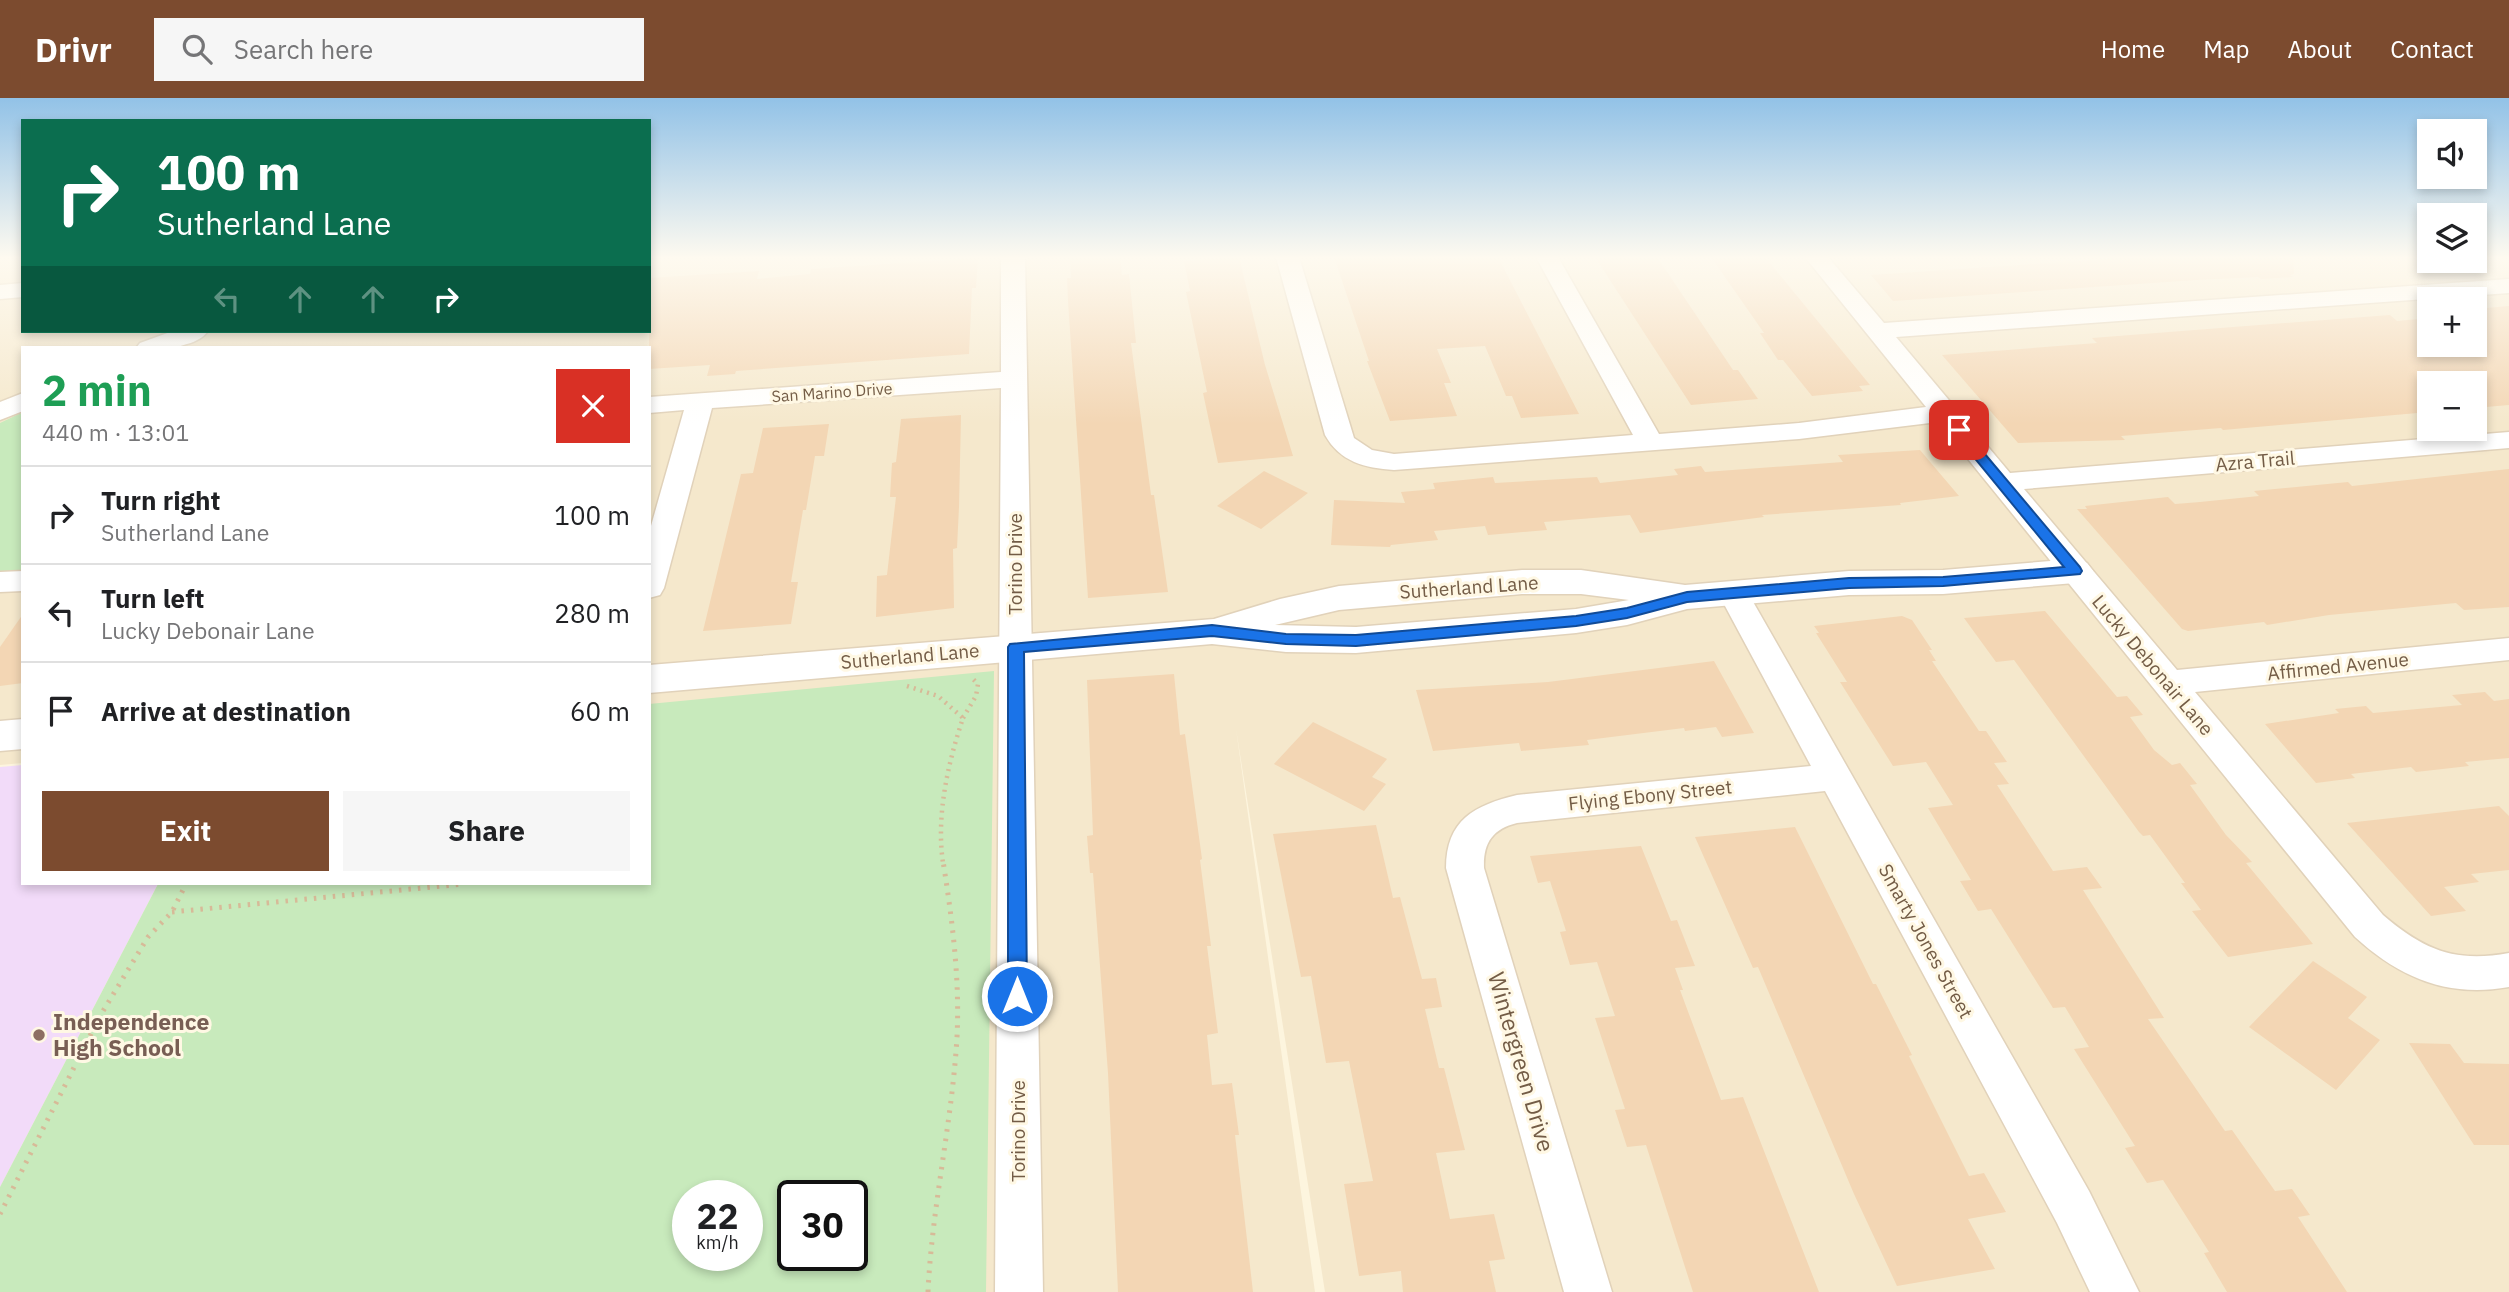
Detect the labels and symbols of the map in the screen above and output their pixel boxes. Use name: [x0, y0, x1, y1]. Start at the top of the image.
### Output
street label: San Marino Drive: [771, 378, 893, 406]
pin: [1929, 400, 1989, 460]
street label: Azra Trail: [2214, 446, 2296, 476]
street label: Torino Drive: [1003, 513, 1027, 615]
street label: Sutherland Lane: [1399, 570, 1539, 604]
street label: Lucky Debonair Lane: [2087, 590, 2219, 740]
street label: Sutherland Lane: [840, 638, 980, 674]
street label: Affirmed Avenue: [2266, 647, 2410, 685]
street label: Flying Ebony Street: [1567, 774, 1733, 816]
street label: Smarty Jones Street: [1874, 860, 1978, 1022]
position arrow: [980, 959, 1054, 1033]
street label: Wintergreen Drive: [1482, 968, 1562, 1155]
place label: Independence High School: [53, 1006, 210, 1062]
marker: Independence High School: [31, 1027, 47, 1043]
street label: Torino Drive: [1006, 1080, 1030, 1182]
speed limit sign: 30: [777, 1180, 868, 1271]

